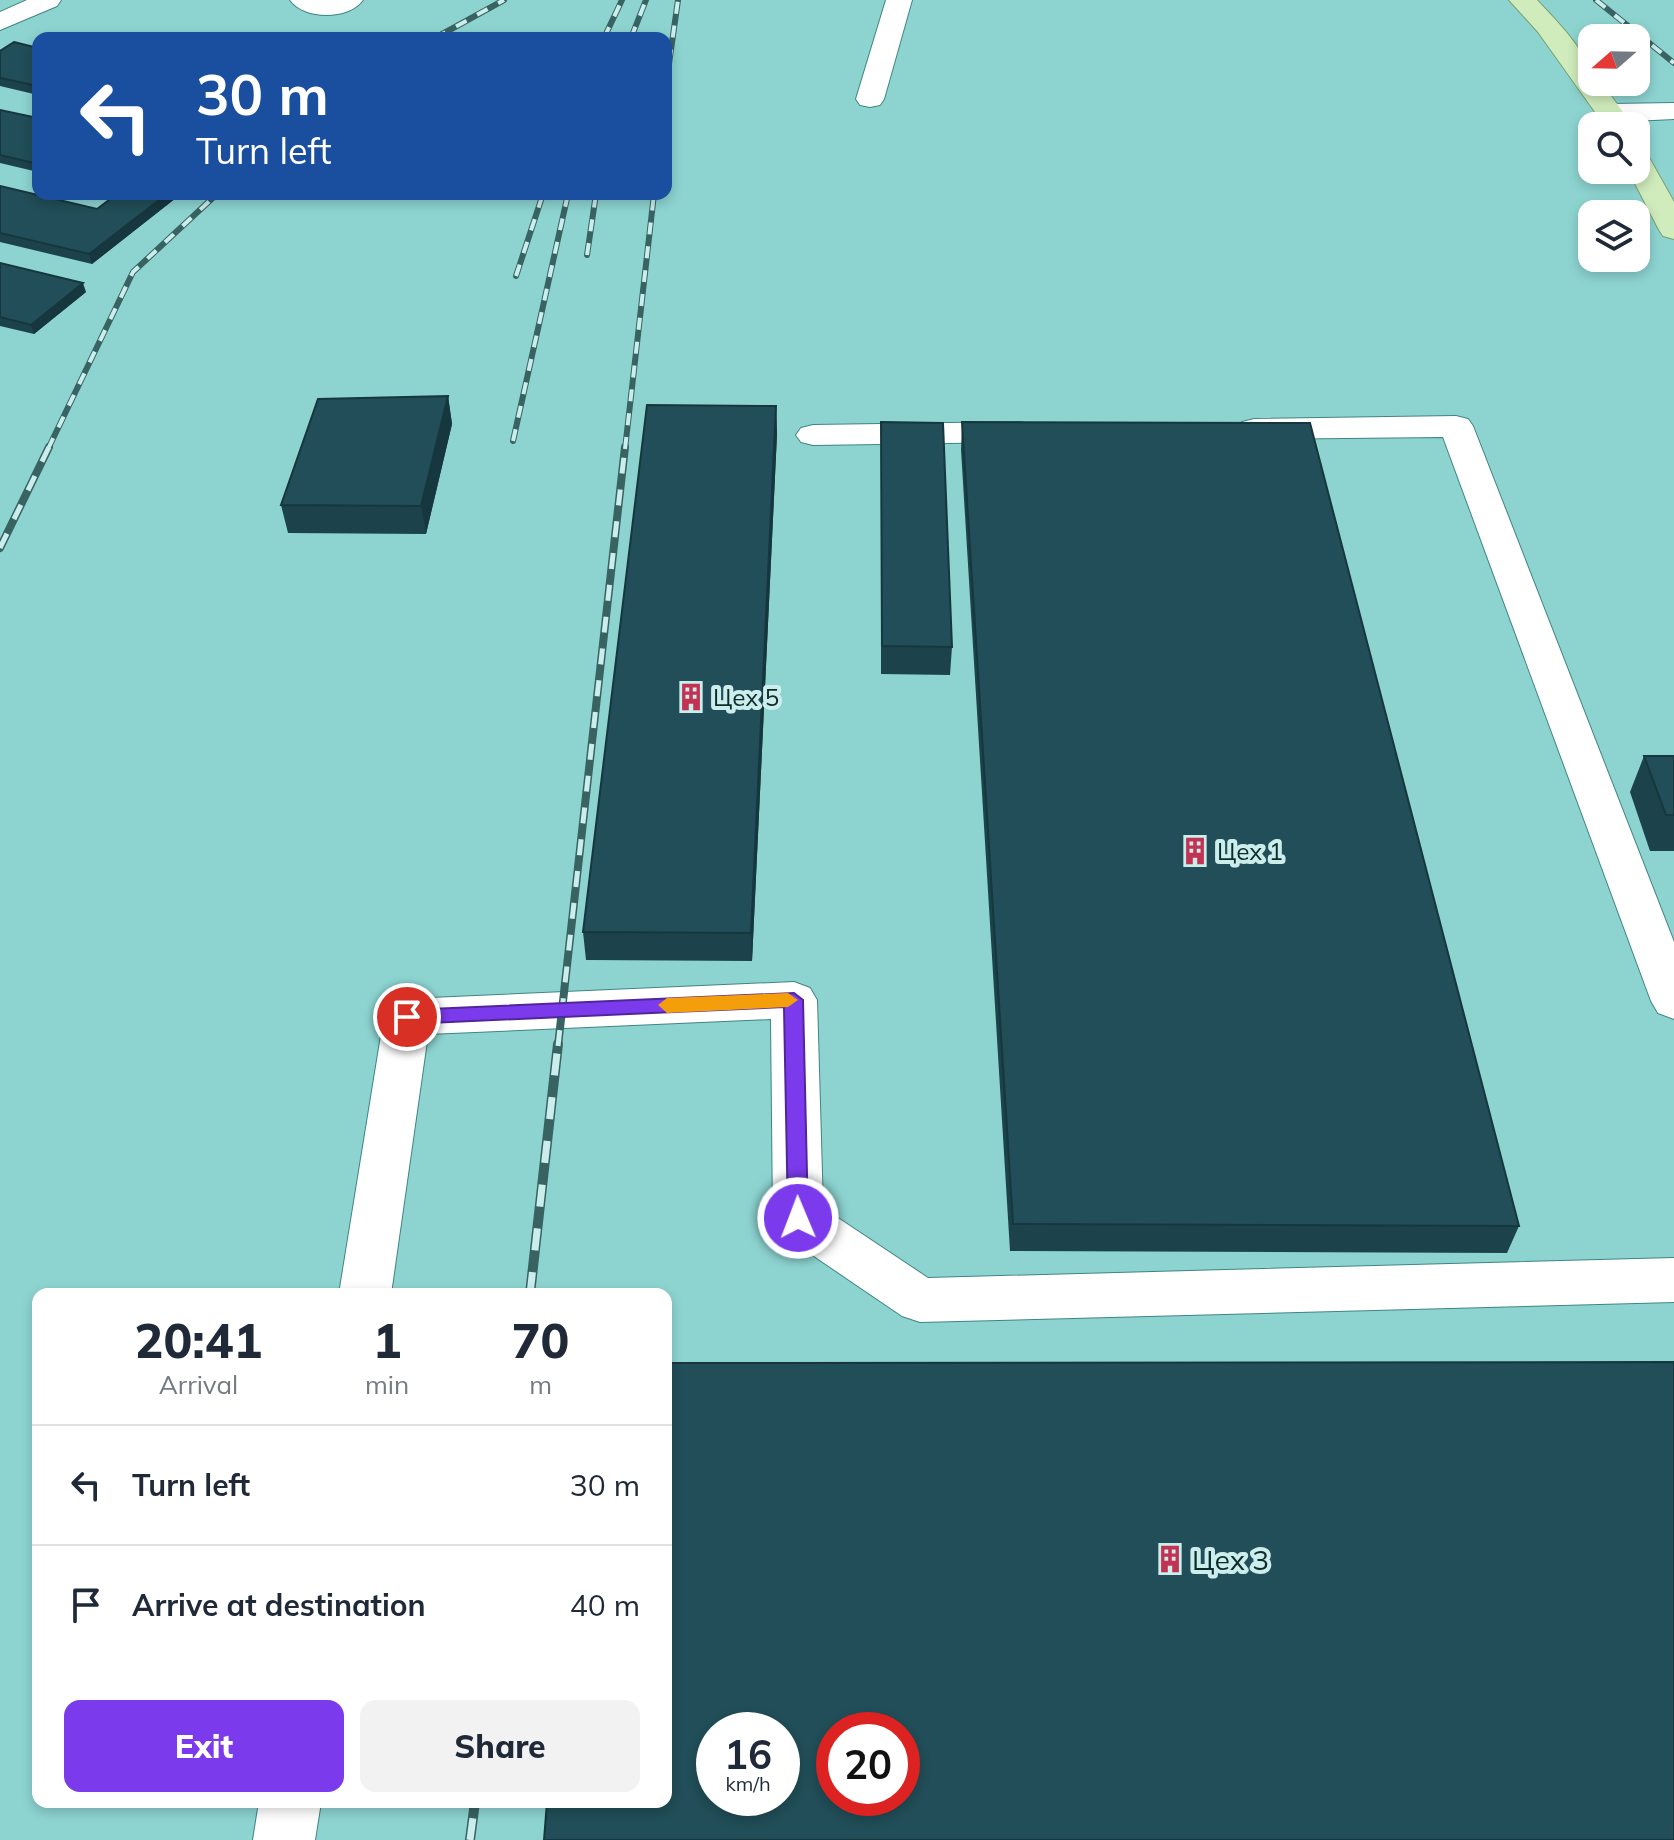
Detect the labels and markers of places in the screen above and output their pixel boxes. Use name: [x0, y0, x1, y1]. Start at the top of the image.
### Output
building icon: Цех 5: [676, 682, 706, 712]
place label: Цех 5: [713, 682, 779, 712]
building icon: Цех 1: [1180, 836, 1210, 866]
place label: Цех 1: [1217, 836, 1283, 866]
pin: [373, 983, 441, 1051]
place label: Цех 3: [1192, 1542, 1269, 1577]
building icon: Цех 3: [1155, 1544, 1185, 1574]

